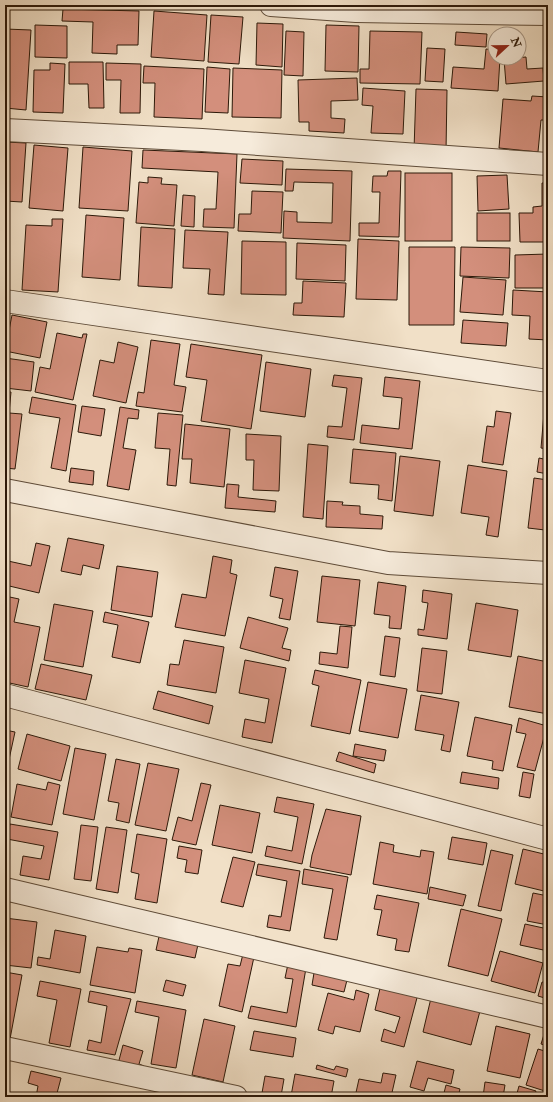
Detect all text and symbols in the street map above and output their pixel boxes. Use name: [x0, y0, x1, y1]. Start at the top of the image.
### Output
north arrow: [487, 26, 527, 66]
text: N: [508, 35, 524, 51]

